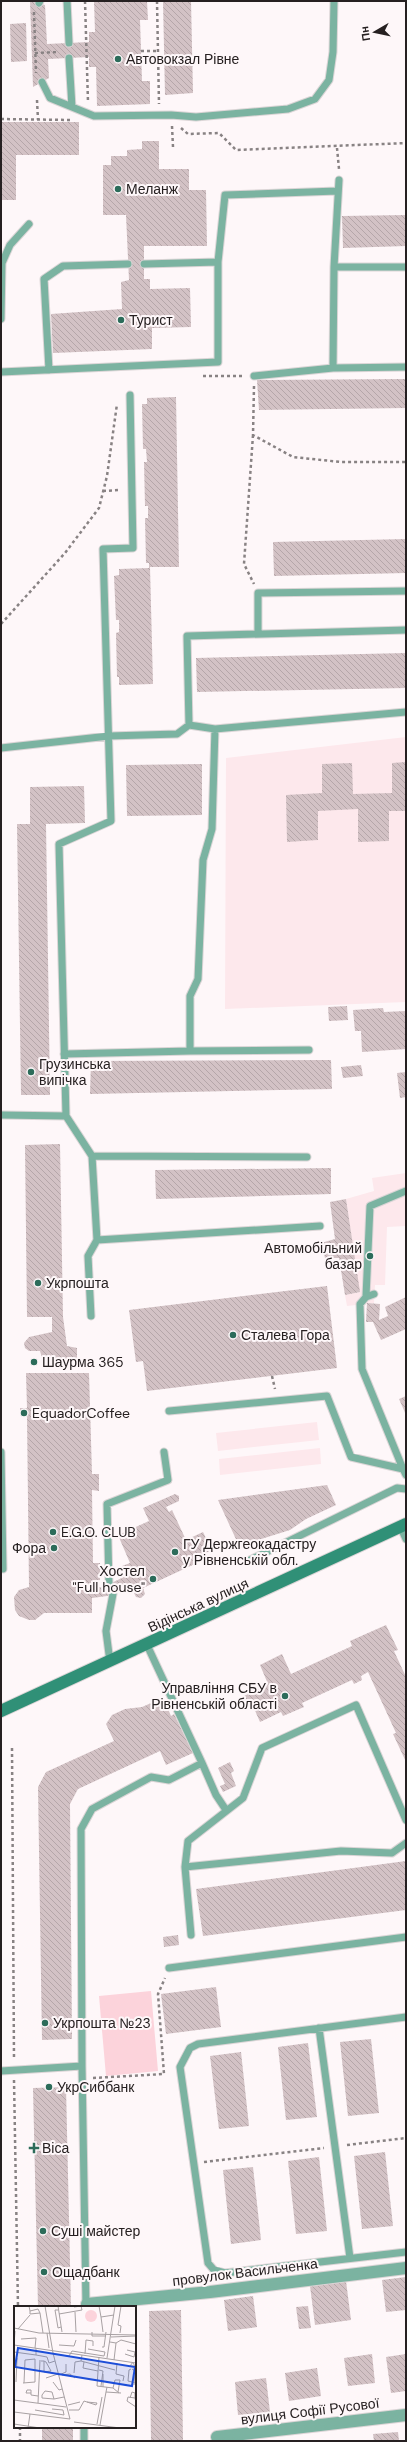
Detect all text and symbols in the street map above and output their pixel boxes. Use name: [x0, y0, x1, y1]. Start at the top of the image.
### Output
north arrow: [355, 12, 395, 52]
text: Пн: [357, 25, 373, 42]
place label: Автовокзал Рівне: [126, 50, 240, 68]
marker: Автовокзал Рівне: [113, 54, 123, 64]
place label: Меланж: [126, 180, 179, 198]
marker: Меланж: [113, 184, 123, 194]
place label: Турист: [129, 311, 173, 329]
marker: Турист: [116, 315, 126, 325]
place label: Грузинська випічка: [39, 1055, 111, 1089]
marker: Грузинська випічка: [26, 1067, 36, 1077]
place label: Автомобільний базар: [264, 1239, 362, 1273]
marker: Автомобільний базар: [365, 1251, 375, 1261]
place label: Укрпошта: [46, 1274, 109, 1292]
marker: Укрпошта: [33, 1278, 43, 1288]
place label: Сталева Гора: [241, 1326, 330, 1344]
marker: Сталева Гора: [228, 1330, 238, 1340]
place label: Шаурма 365: [42, 1353, 124, 1371]
marker: Шаурма 365: [29, 1357, 39, 1367]
place label: EquadorCoffee: [32, 1404, 130, 1422]
marker: EquadorCoffee: [19, 1408, 29, 1418]
place label: E.G.O. CLUB: [61, 1523, 136, 1541]
marker: E.G.O. CLUB: [48, 1527, 58, 1537]
place label: ГУ Держгеокадастру у Рівненській обл.: [183, 1535, 316, 1569]
place label: Фора: [12, 1539, 46, 1557]
marker: Фора: [49, 1543, 59, 1553]
marker: ГУ Держгеокадастру у Рівненській обл.: [170, 1547, 180, 1557]
place label: Хостел "Full house": [73, 1562, 145, 1596]
street label: Відінська вулиця: [145, 1574, 251, 1636]
marker: Хостел "Full house": [148, 1574, 158, 1584]
place label: Управління СБУ в Рівненській області: [151, 1679, 277, 1713]
marker: Управління СБУ в Рівненській області: [280, 1691, 290, 1701]
place label: Укрпошта №23: [53, 2014, 151, 2032]
marker: Укрпошта №23: [40, 2018, 50, 2028]
place label: УкрСиббанк: [57, 2078, 135, 2096]
marker: УкрСиббанк: [44, 2082, 54, 2092]
place label: Віса: [42, 2139, 69, 2157]
marker: Віса: [29, 2143, 39, 2153]
place label: Суші майстер: [51, 2222, 140, 2240]
marker: Суші майстер: [38, 2226, 48, 2236]
street label: провулок Васильченка: [171, 2254, 319, 2290]
place label: Ощадбанк: [52, 2263, 121, 2281]
marker: Ощадбанк: [39, 2267, 49, 2277]
inset map: [14, 2306, 136, 2428]
street label: вулиця Софії Русової: [240, 2394, 380, 2428]

